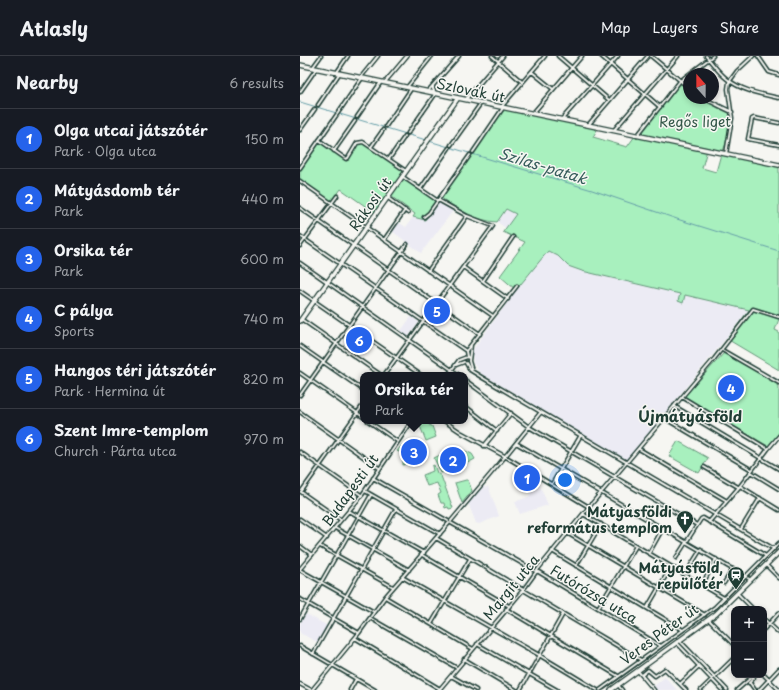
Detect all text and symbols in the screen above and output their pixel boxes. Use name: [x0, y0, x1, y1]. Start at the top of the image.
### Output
text: Atlasly: [20, 14, 88, 42]
text: Map: [601, 17, 631, 38]
text: Layers: [653, 17, 698, 38]
text: Share: [720, 17, 759, 38]
north arrow: [683, 68, 719, 104]
text: Nearby: [16, 69, 78, 95]
street label: Szlovák út: [435, 72, 507, 108]
text: 6 results: [229, 73, 284, 92]
park label: Regős liget: [659, 111, 731, 132]
text: Olga utcai játszótér: [54, 118, 208, 141]
text: 1: [26, 129, 32, 148]
text: 150 m: [245, 129, 284, 148]
text: Park · Olga utca: [54, 141, 156, 160]
water label: Szilas-patak: [496, 141, 591, 190]
street label: Rákosi út: [344, 173, 396, 235]
text: Mátyásdomb tér: [54, 178, 180, 201]
text: 2: [24, 189, 34, 208]
text: 440 m: [241, 189, 284, 208]
text: Park: [54, 201, 83, 220]
text: Orsika tér: [54, 238, 133, 261]
text: 3: [25, 249, 33, 268]
text: 600 m: [240, 249, 284, 268]
text: Park: [54, 261, 83, 280]
pin: 5: [424, 296, 450, 326]
text: C pálya: [54, 298, 113, 321]
text: 4: [25, 309, 33, 328]
text: 740 m: [243, 309, 284, 328]
text: Sports: [54, 321, 94, 340]
pin: 6: [346, 325, 372, 355]
text: Hangos téri játszótér: [54, 358, 216, 381]
text: 5: [25, 369, 33, 388]
text: 820 m: [243, 369, 284, 388]
popup: [360, 372, 468, 424]
pin: 4: [718, 373, 744, 403]
text: Orsika tér: [375, 377, 453, 400]
text: Park · Hermina út: [54, 381, 165, 400]
text: Park: [375, 400, 404, 419]
district label: Újmátyásföld: [638, 404, 742, 427]
text: Szent Imre-templom: [54, 418, 209, 441]
text: 6: [24, 429, 34, 448]
text: 970 m: [243, 429, 284, 448]
pin: 3: [401, 437, 427, 467]
text: Church · Párta utca: [54, 441, 176, 460]
pin: 2: [440, 445, 466, 475]
street label: Budapesti út: [317, 449, 384, 531]
pin: 1: [514, 463, 540, 493]
your location: [555, 470, 575, 490]
place label: Mátyásföldi református templom: [527, 501, 672, 538]
church icon: Mátyásföldi református templom: [675, 509, 695, 534]
street label: Margit utca: [478, 549, 544, 624]
place label: Mátyásföld, repülőtér: [639, 557, 724, 594]
street label: Futórózsa utca: [546, 560, 642, 629]
station icon: Mátyásföld, repülőtér: [726, 565, 746, 590]
street label: Veres Péter út: [615, 598, 703, 670]
map controls: [731, 606, 767, 678]
button: +: [731, 606, 767, 642]
button: −: [731, 642, 767, 678]

